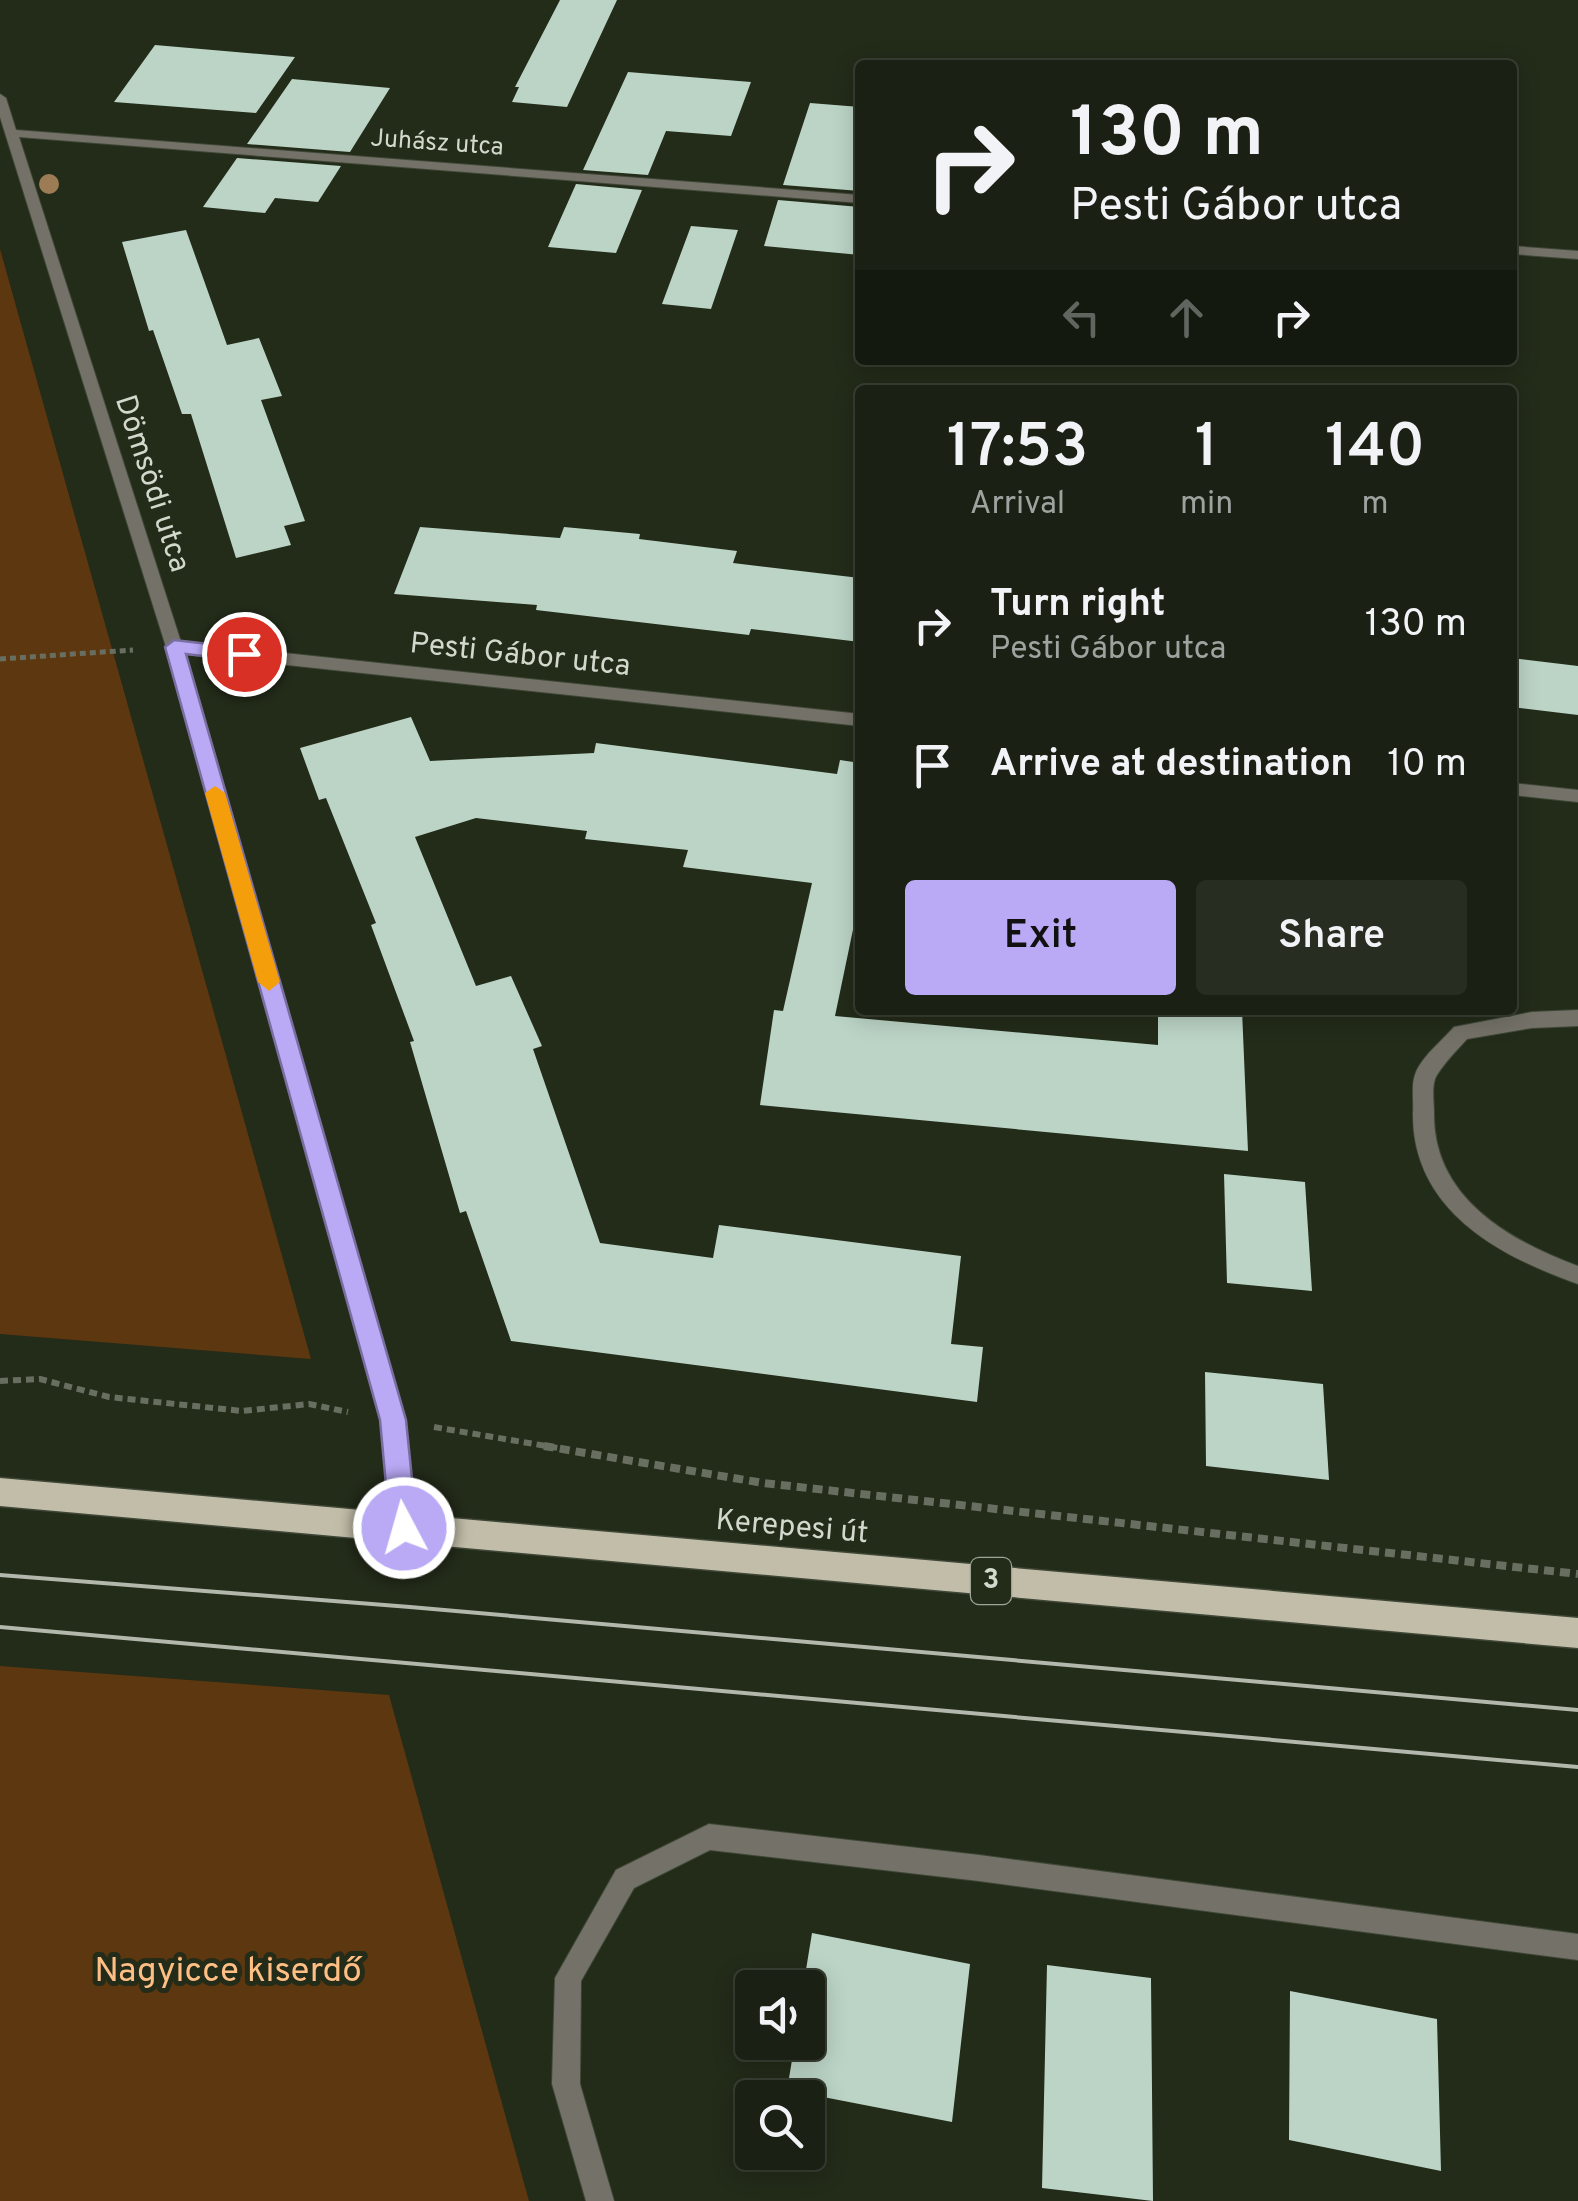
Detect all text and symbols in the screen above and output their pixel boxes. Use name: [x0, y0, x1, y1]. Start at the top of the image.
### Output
text: 130 m: [1070, 92, 1264, 181]
icon: right: [905, 100, 1035, 230]
street label: Juhász utca: [369, 123, 505, 165]
text: Pesti Gábor utca: [1070, 179, 1402, 236]
icon: left: [1054, 290, 1109, 345]
icon: ahead: [1159, 290, 1214, 345]
icon: right: [1264, 290, 1319, 345]
street label: Dömsödi utca: [105, 391, 197, 577]
text: 17:53: [947, 412, 1088, 488]
text: 1: [1195, 412, 1218, 488]
text: 140: [1325, 412, 1425, 488]
text: Arrival: [970, 485, 1065, 525]
text: min: [1180, 485, 1233, 525]
text: m: [1362, 485, 1389, 525]
text: Turn right: [990, 581, 1165, 630]
icon: right: [905, 598, 960, 653]
text: 130 m: [1365, 601, 1467, 650]
pin: [202, 612, 287, 697]
street label: Pesti Gábor utca: [408, 626, 632, 686]
icon: arrive: [217, 627, 272, 682]
text: Pesti Gábor utca: [990, 630, 1226, 670]
icon: arrive: [905, 738, 960, 793]
text: Arrive at destination: [990, 741, 1353, 790]
text: 10 m: [1387, 741, 1467, 790]
button: Exit: [905, 880, 1176, 995]
button: Share: [1196, 880, 1467, 995]
position arrow: [352, 1476, 456, 1580]
street label: Kerepesi út: [714, 1503, 870, 1553]
road number: 3: [971, 1558, 1011, 1604]
park label: Nagyicce kiserdő: [94, 1950, 363, 1994]
map controls: [735, 1970, 825, 2170]
button: sound: [735, 1970, 825, 2060]
button: search: [735, 2080, 825, 2170]

